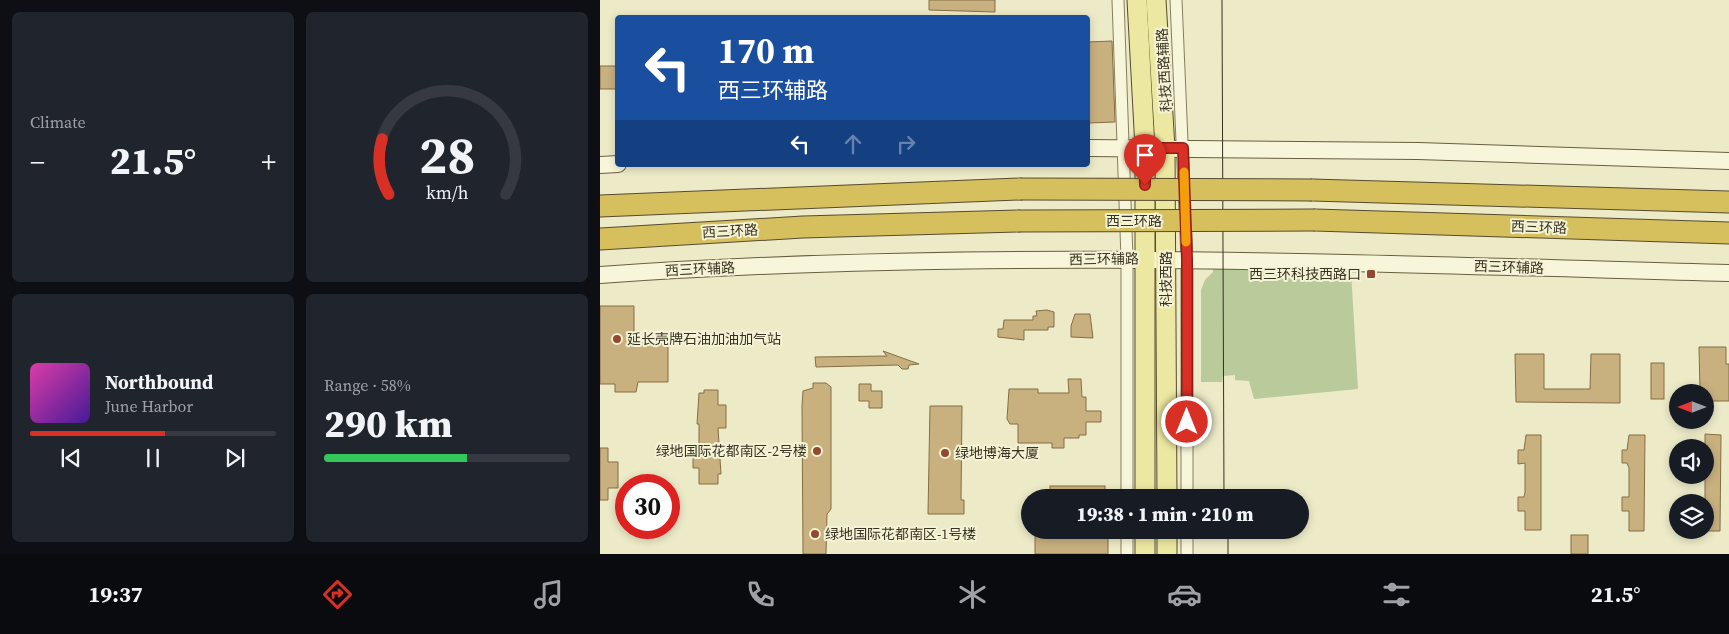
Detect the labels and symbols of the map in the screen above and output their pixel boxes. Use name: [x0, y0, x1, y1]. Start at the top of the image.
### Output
street label: 科技西路辅路: [1152, 28, 1176, 112]
pin: [1124, 134, 1166, 185]
street label: 西三环路: [1106, 211, 1162, 231]
street label: 西三环路: [1511, 216, 1567, 238]
street label: 西三环路: [702, 220, 758, 242]
street label: 西三环辅路: [1069, 248, 1139, 270]
street label: 科技西路: [1156, 251, 1176, 307]
street label: 西三环辅路: [1474, 256, 1544, 278]
street label: 西三环辅路: [665, 257, 735, 281]
place label: 西三环科技西路口: [1249, 264, 1361, 284]
marker: 西三环科技西路口: [1365, 268, 1377, 280]
place label: 延长壳牌石油加油加气站: [627, 329, 781, 349]
marker: 延长壳牌石油加油加气站: [611, 333, 623, 345]
north arrow: [1669, 384, 1714, 429]
position arrow: [1160, 395, 1212, 447]
place label: 绿地国际花都南区-2号楼: [656, 441, 807, 461]
place label: 绿地博海大厦: [955, 443, 1039, 463]
marker: 绿地国际花都南区-2号楼: [811, 445, 823, 457]
marker: 绿地博海大厦: [939, 447, 951, 459]
speed limit sign: 30: [615, 474, 680, 539]
place label: 绿地国际花都南区-1号楼: [825, 524, 976, 544]
marker: 绿地国际花都南区-1号楼: [809, 528, 821, 540]

